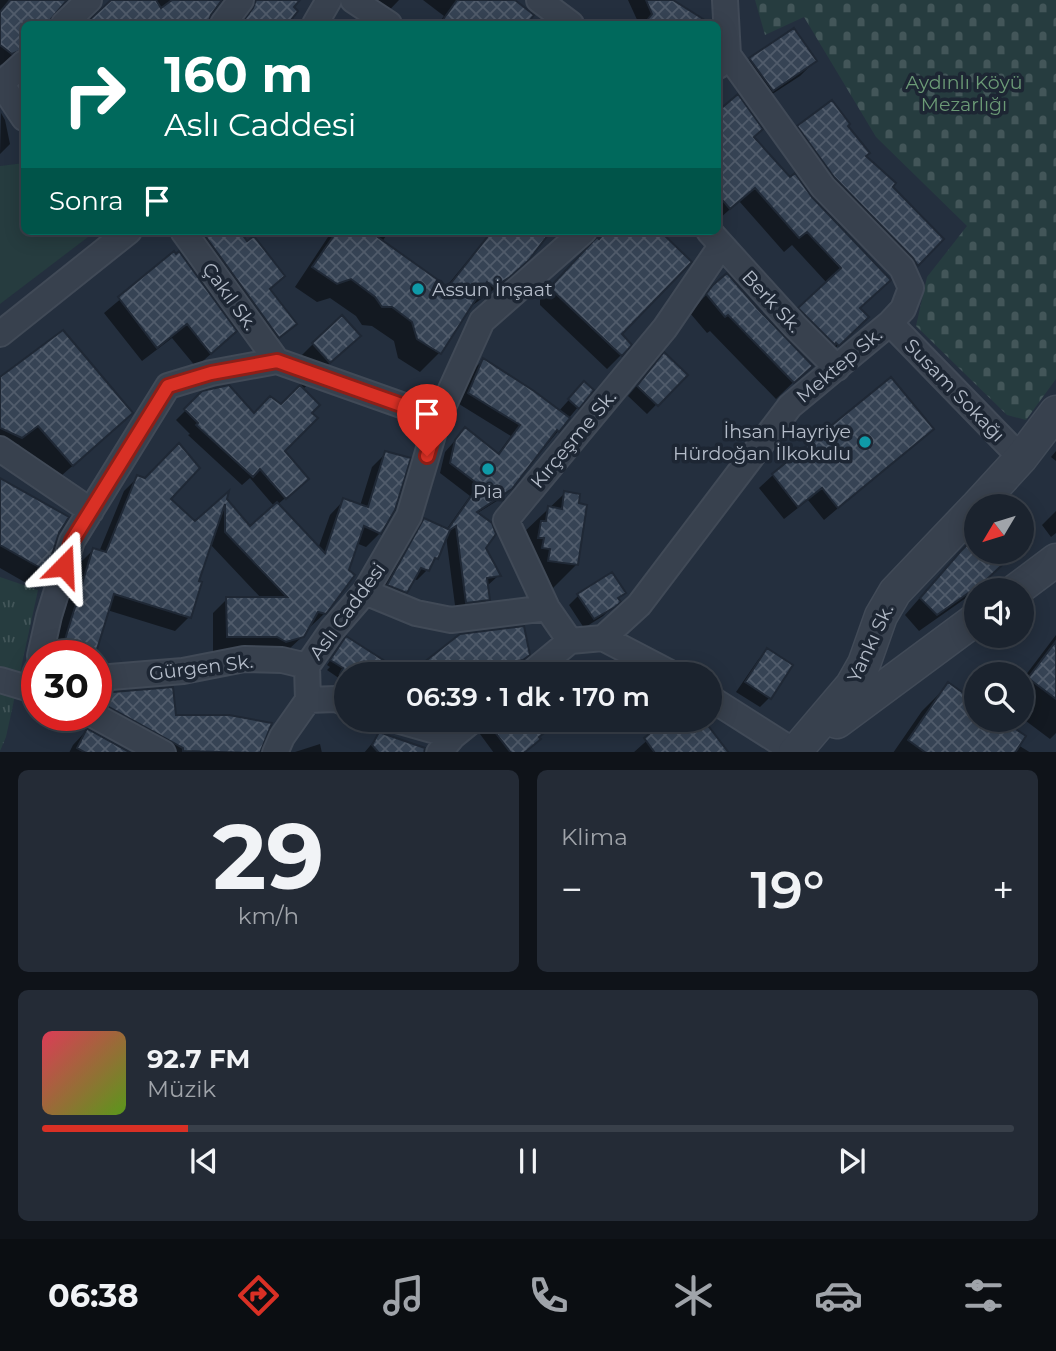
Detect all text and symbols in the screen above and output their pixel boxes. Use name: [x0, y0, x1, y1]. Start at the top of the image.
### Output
text: 160 m: [164, 45, 313, 104]
icon: right: [49, 49, 140, 140]
park label: Aydınlı Köyü Mezarlığı: [906, 71, 1023, 116]
text: Aslı Caddesi: [164, 105, 356, 144]
icon: arrive: [138, 182, 176, 220]
text: Sonra: [49, 185, 124, 217]
street label: Çakıl Sk.: [197, 258, 262, 335]
street label: Berk Sk.: [737, 265, 806, 337]
place label: Assun İnşaat: [432, 278, 553, 301]
marker: Assun İnşaat: [410, 281, 426, 297]
street label: Mektep Sk.: [792, 323, 887, 408]
street label: Susam Sokağı: [900, 334, 1010, 447]
pin: [397, 384, 457, 456]
street label: Kırçeşme Sk.: [526, 386, 621, 493]
icon: arrive: [408, 395, 446, 433]
place label: İhsan Hayriye Hürdoğan İlkokulu: [673, 420, 851, 465]
marker: İhsan Hayriye Hürdoğan İlkokulu: [857, 434, 873, 450]
marker: Pia: [480, 461, 496, 477]
place label: Pia: [473, 480, 503, 503]
north arrow: [964, 494, 1034, 564]
map controls: [964, 494, 1034, 732]
position arrow: [27, 529, 101, 603]
street label: Aslı Caddesi: [305, 558, 390, 664]
button: sound: [964, 578, 1034, 648]
street label: Yankı Sk.: [842, 601, 899, 686]
speed limit sign: 30: [21, 640, 112, 731]
street label: Gürgen Sk.: [148, 650, 254, 685]
button: search: [964, 662, 1034, 732]
text: 06:39 · 1 dk · 170 m: [406, 681, 650, 713]
text: 29: [213, 801, 324, 912]
text: Klima: [561, 823, 628, 851]
text: 19°: [750, 858, 825, 921]
text: −: [561, 866, 583, 913]
text: +: [992, 866, 1014, 913]
text: km/h: [238, 902, 299, 930]
text: 92.7 FM: [147, 1043, 250, 1075]
text: Müzik: [147, 1075, 216, 1103]
icon: previous: [185, 1142, 223, 1180]
icon: pause: [509, 1142, 547, 1180]
icon: next: [833, 1142, 871, 1180]
icon: directions: [234, 1271, 283, 1320]
icon: music: [379, 1271, 428, 1320]
icon: phone: [524, 1271, 573, 1320]
icon: climate: [669, 1271, 718, 1320]
icon: car: [814, 1271, 863, 1320]
icon: filters: [959, 1271, 1008, 1320]
text: 06:38: [48, 1276, 139, 1315]

